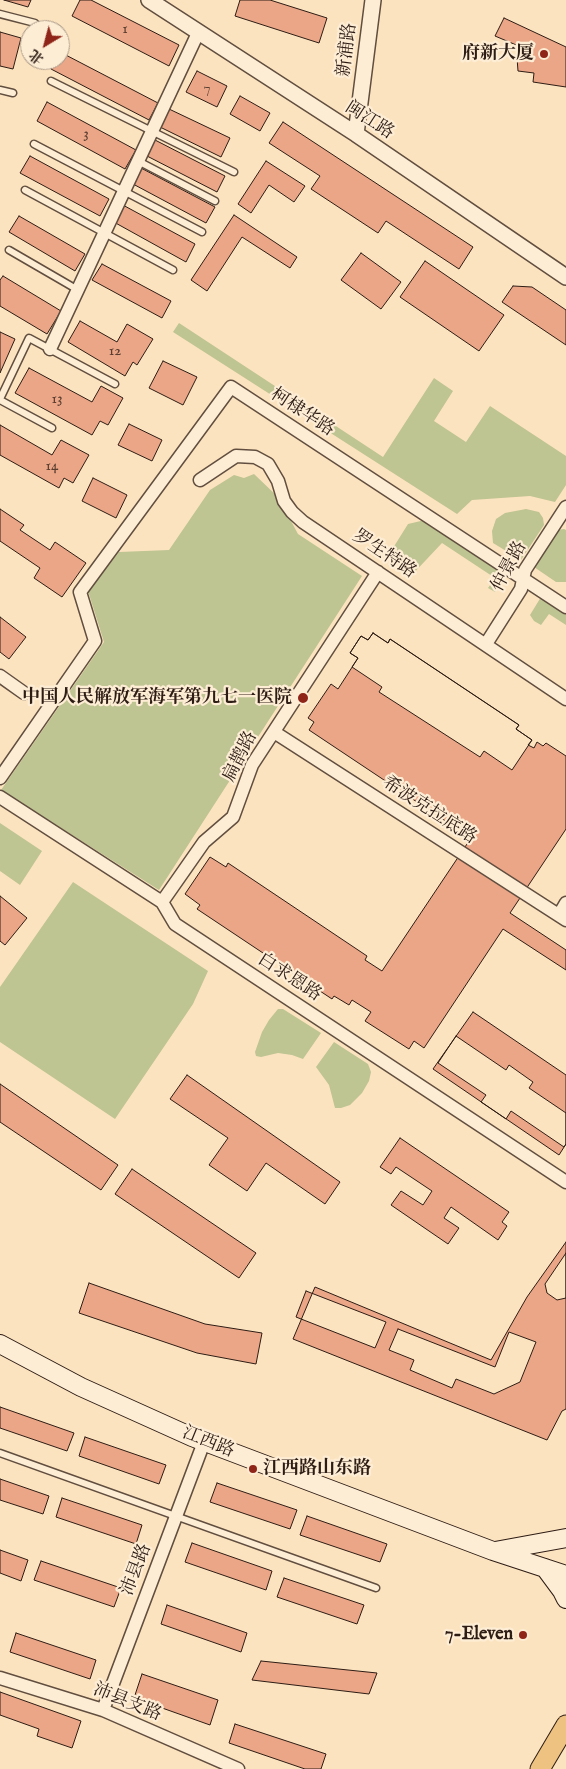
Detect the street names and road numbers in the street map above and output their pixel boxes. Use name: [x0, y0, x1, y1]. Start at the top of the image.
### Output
street label: 新浦路: [334, 22, 362, 78]
street label: 闽江路: [340, 97, 398, 145]
street label: 柯棣华路: [266, 384, 338, 442]
street label: 罗生特路: [348, 526, 420, 584]
street label: 仲景路: [488, 538, 532, 596]
street label: 扁鹊路: [219, 728, 263, 786]
street label: 希波克拉底路: [378, 773, 480, 849]
street label: 白求恩路: [253, 949, 325, 1007]
street label: 江西路: [179, 1423, 237, 1463]
street label: 沛县路: [117, 1541, 157, 1599]
street label: 沛县支路: [90, 1680, 164, 1726]

